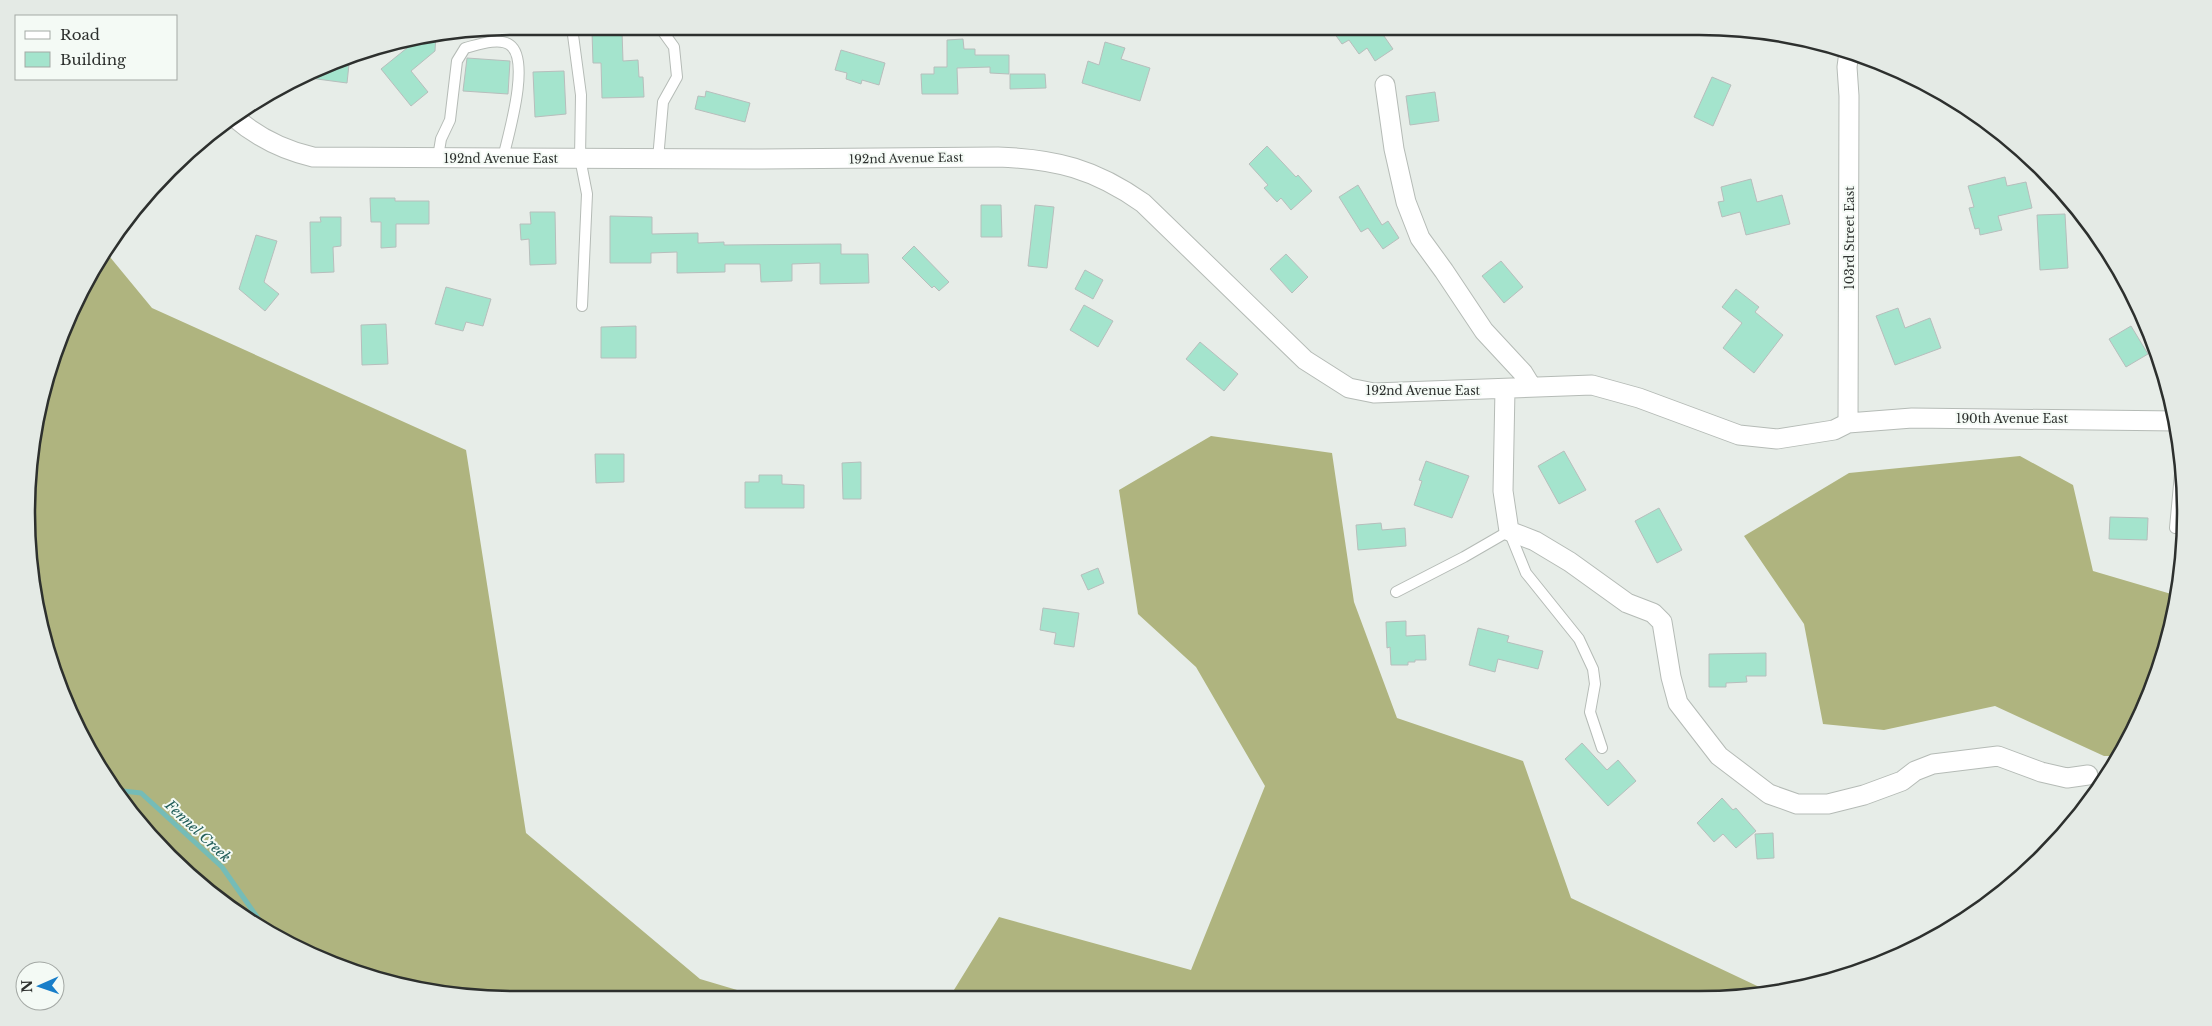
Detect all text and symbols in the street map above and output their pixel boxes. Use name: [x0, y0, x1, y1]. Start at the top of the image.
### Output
legend: [15, 15, 178, 80]
text: Road: [60, 25, 100, 44]
text: Building: [60, 50, 127, 69]
street label: 192nd Avenue East: [849, 149, 964, 166]
street label: 192nd Avenue East: [444, 151, 559, 166]
street label: 103rd Street East: [1842, 186, 1857, 290]
street label: 192nd Avenue East: [1366, 383, 1481, 398]
street label: 190th Avenue East: [1956, 411, 2068, 426]
water label: Fennel Creek: [161, 795, 235, 866]
north arrow: [15, 961, 65, 1011]
text: N: [18, 980, 36, 993]

